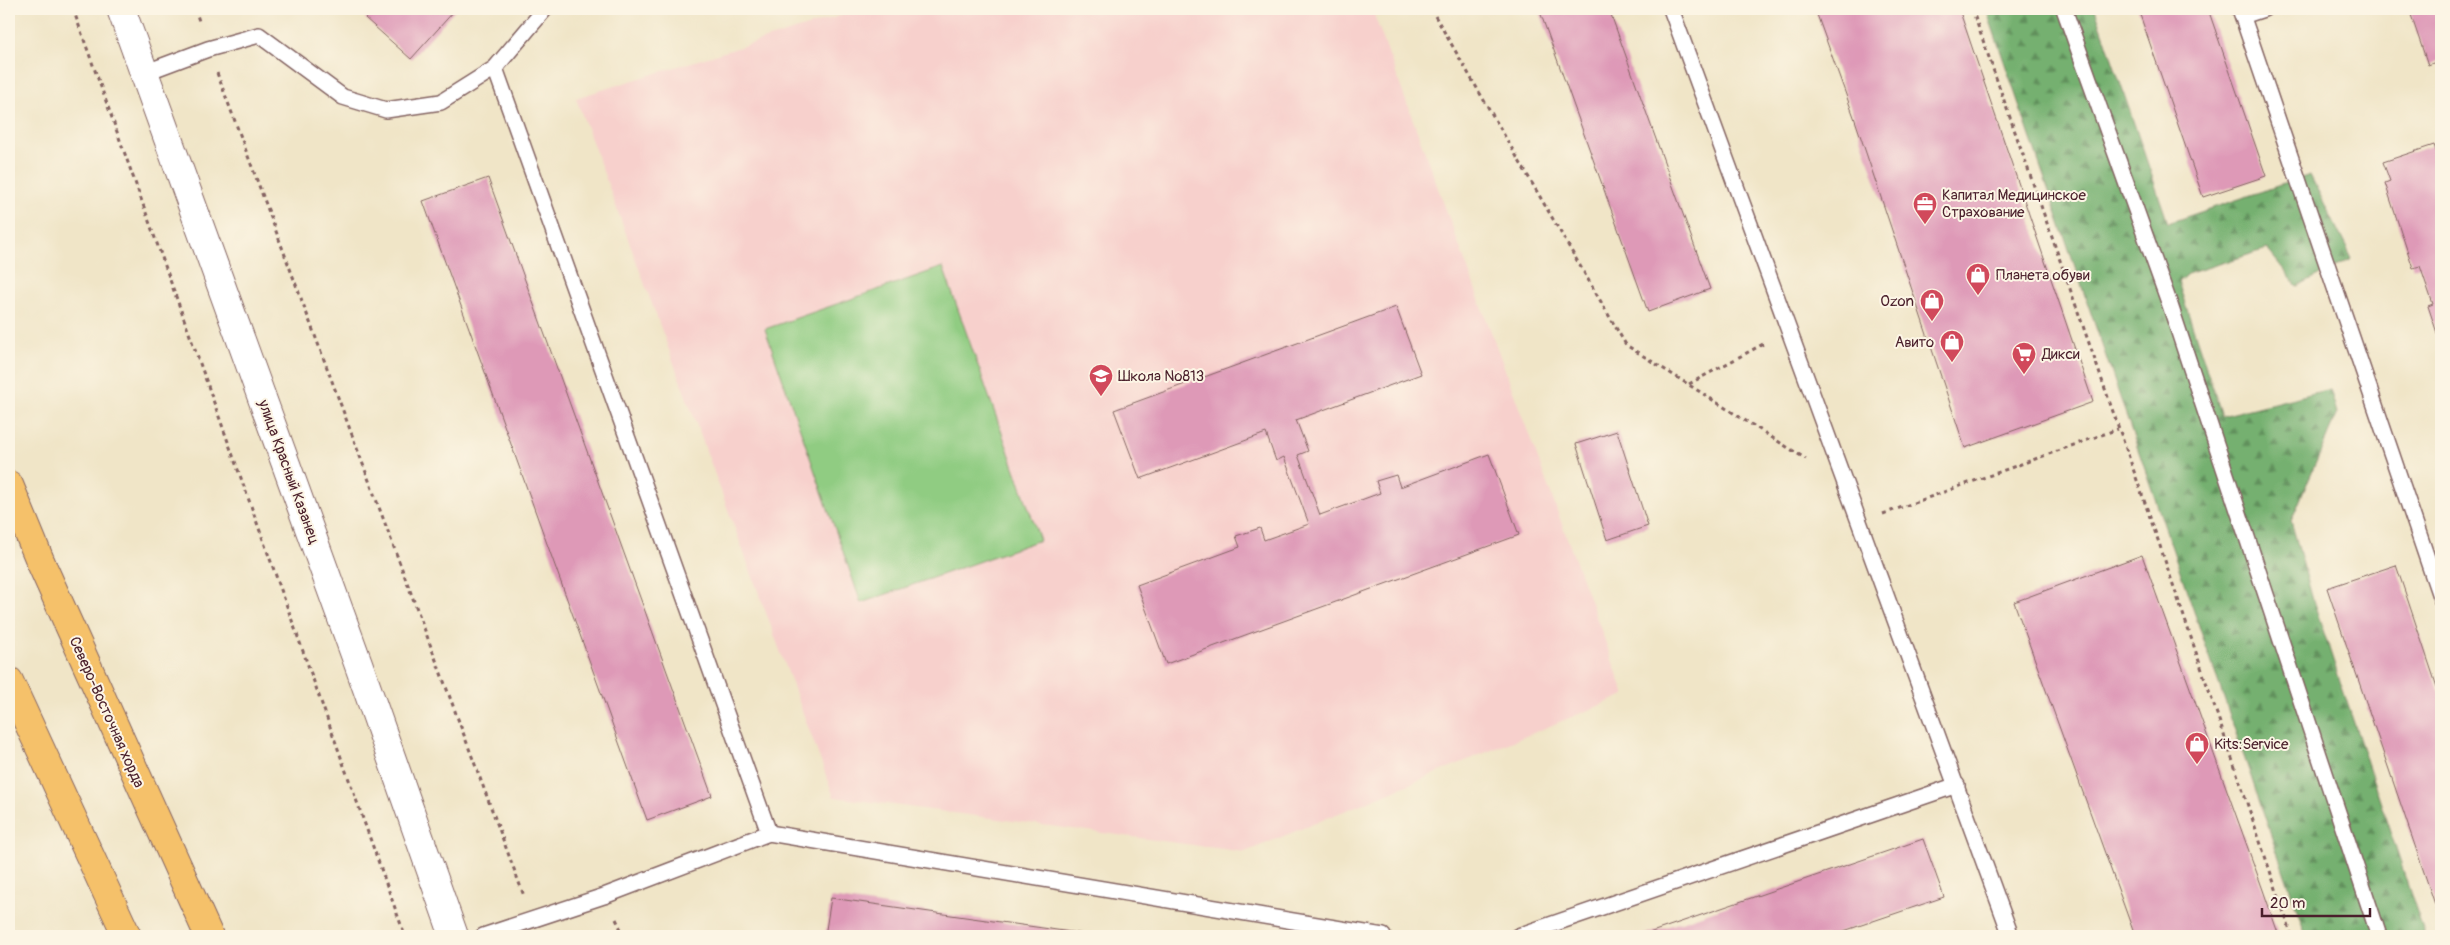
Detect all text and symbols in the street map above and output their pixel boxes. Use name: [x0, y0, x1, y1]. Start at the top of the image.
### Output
place label: Капитал Медицинское Страхование: [1942, 186, 2086, 222]
office icon: Капитал Медицинское Страхование: [1912, 191, 1938, 225]
shop icon: Планета обуви: [1965, 262, 1991, 296]
place label: Планета обуви: [1996, 266, 2090, 285]
shop icon: Ozon: [1919, 288, 1945, 322]
place label: Ozon: [1880, 292, 1914, 311]
shop icon: Авито: [1939, 329, 1965, 363]
place label: Авито: [1895, 333, 1934, 352]
supermarket icon: Дикси: [2011, 341, 2037, 375]
place label: Дикси: [2041, 345, 2080, 364]
school or university icon: Школа №813: [1088, 363, 1114, 397]
place label: Школа №813: [1118, 367, 1204, 386]
street label: улица Красный Казанец: [253, 396, 324, 547]
street label: Северо-Восточная хорда: [65, 634, 148, 791]
shop icon: Kits:Service: [2184, 731, 2210, 765]
place label: Kits:Service: [2214, 735, 2289, 754]
scale bar: [2262, 885, 2370, 917]
text: 20 m: [2270, 894, 2305, 913]

